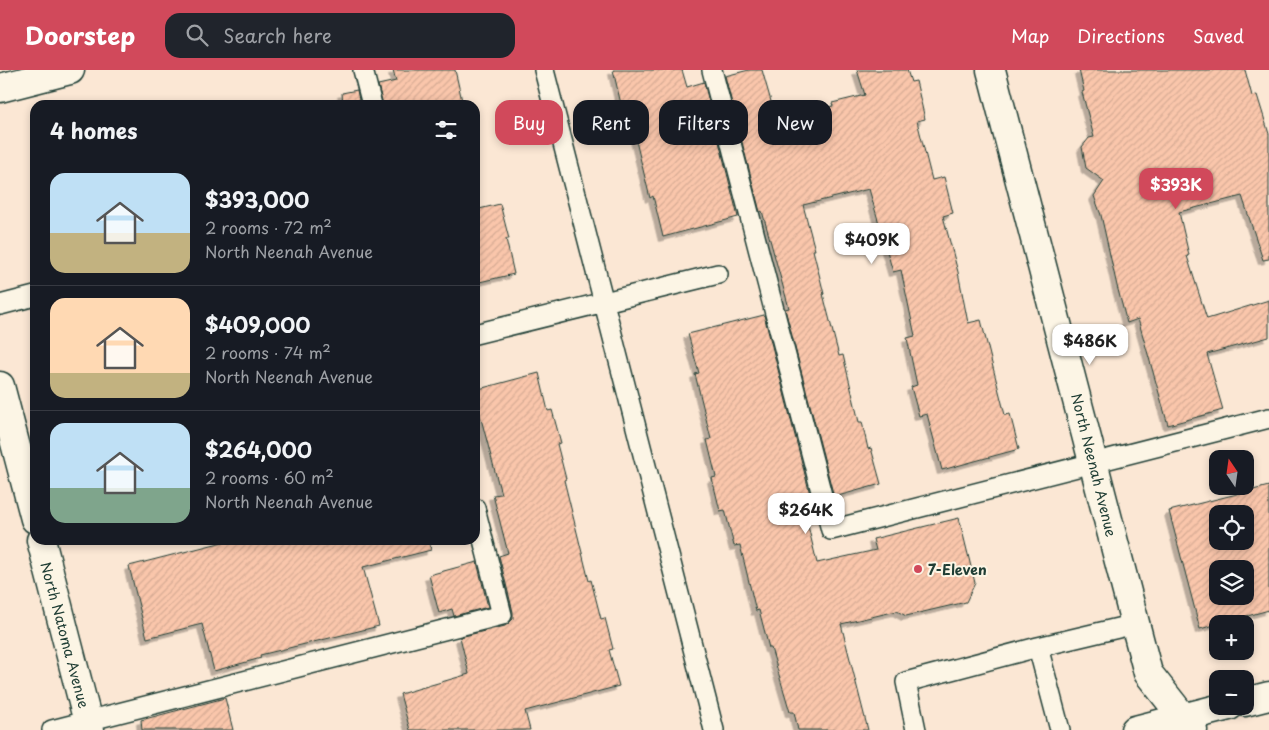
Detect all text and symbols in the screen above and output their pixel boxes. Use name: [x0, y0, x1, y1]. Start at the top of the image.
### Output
search box: [165, 13, 515, 58]
text: Doorstep: [25, 17, 135, 53]
icon: search: [183, 21, 211, 49]
text: Search here: [223, 21, 332, 49]
text: Map: [1011, 22, 1049, 49]
text: Directions: [1077, 22, 1165, 49]
text: Saved: [1193, 22, 1244, 49]
chip: Buy: [495, 100, 563, 145]
chip: Rent: [573, 100, 649, 145]
chip: Filters: [659, 100, 748, 145]
chip: New: [758, 100, 832, 145]
text: 4 homes: [50, 114, 137, 146]
icon: filters: [432, 116, 460, 144]
pin: $393K: [1141, 168, 1211, 210]
text: $393K: [1150, 172, 1202, 196]
text: $393,000: [205, 183, 309, 215]
icon: home: [90, 193, 150, 253]
text: 2 rooms · 72 m²: [205, 215, 332, 239]
pin: $409K: [837, 222, 907, 265]
text: $409K: [845, 227, 899, 251]
text: North Neenah Avenue: [205, 239, 373, 263]
text: $409,000: [205, 308, 311, 340]
icon: home: [90, 318, 150, 378]
pin: $486K: [1055, 324, 1125, 366]
text: $486K: [1063, 328, 1117, 352]
text: 2 rooms · 74 m²: [205, 340, 331, 364]
text: North Neenah Avenue: [205, 364, 373, 388]
street label: North Neenah Avenue: [1066, 391, 1122, 539]
text: $264,000: [205, 433, 312, 465]
icon: home: [90, 443, 150, 503]
north arrow: [1209, 450, 1254, 495]
map controls: [1209, 450, 1254, 715]
text: 2 rooms · 60 m²: [205, 465, 334, 489]
text: North Neenah Avenue: [205, 489, 373, 513]
pin: $264K: [771, 492, 841, 535]
text: $264K: [779, 497, 833, 521]
button: locate: [1209, 505, 1254, 550]
place label: 7-Eleven: [928, 559, 987, 580]
street label: North Natoma Avenue: [35, 560, 95, 711]
button: layers: [1209, 560, 1254, 605]
marker: 7-Eleven: [912, 563, 924, 575]
button: +: [1209, 615, 1254, 660]
button: −: [1209, 670, 1254, 715]

